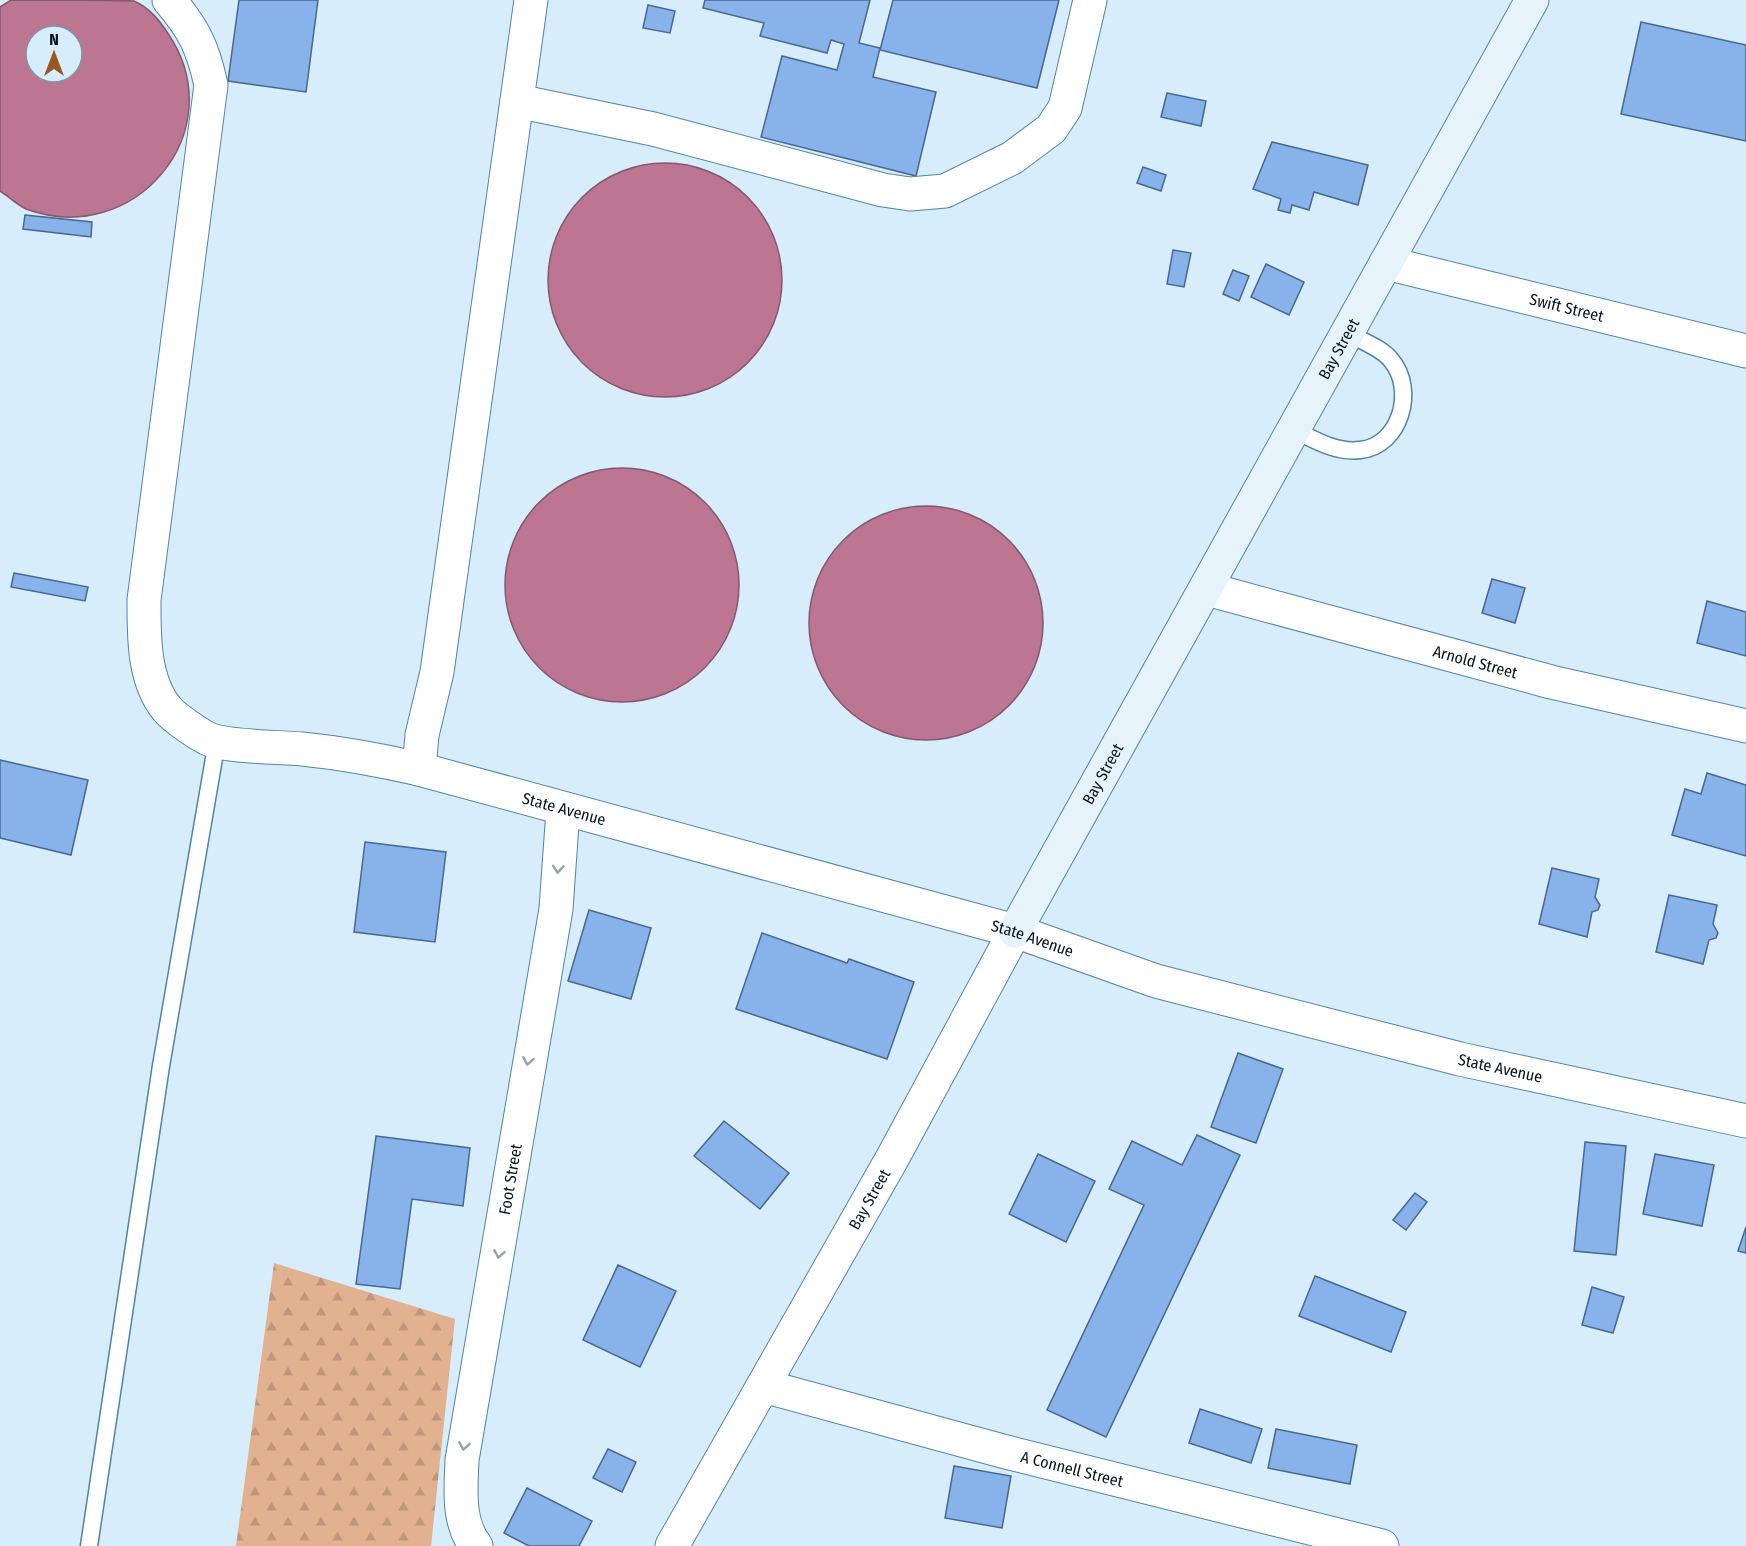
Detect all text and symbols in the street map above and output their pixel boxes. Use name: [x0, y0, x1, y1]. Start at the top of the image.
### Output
north arrow: [24, 24, 84, 84]
text: N: [49, 30, 59, 49]
street label: Swift Street: [1528, 289, 1606, 326]
street label: Bay Street: [1314, 315, 1364, 383]
street label: Arnold Street: [1431, 642, 1520, 683]
street label: Bay Street: [1078, 739, 1128, 808]
street label: State Avenue: [520, 789, 608, 829]
one-way arrow: [552, 864, 565, 873]
street label: State Avenue: [989, 916, 1076, 961]
street label: State Avenue: [1456, 1050, 1544, 1087]
one-way arrow: [522, 1056, 535, 1066]
street label: Foot Street: [495, 1142, 526, 1216]
street label: Bay Street: [845, 1165, 895, 1233]
one-way arrow: [493, 1249, 505, 1258]
one-way arrow: [458, 1440, 471, 1450]
street label: A Connell Street: [1019, 1447, 1126, 1491]

